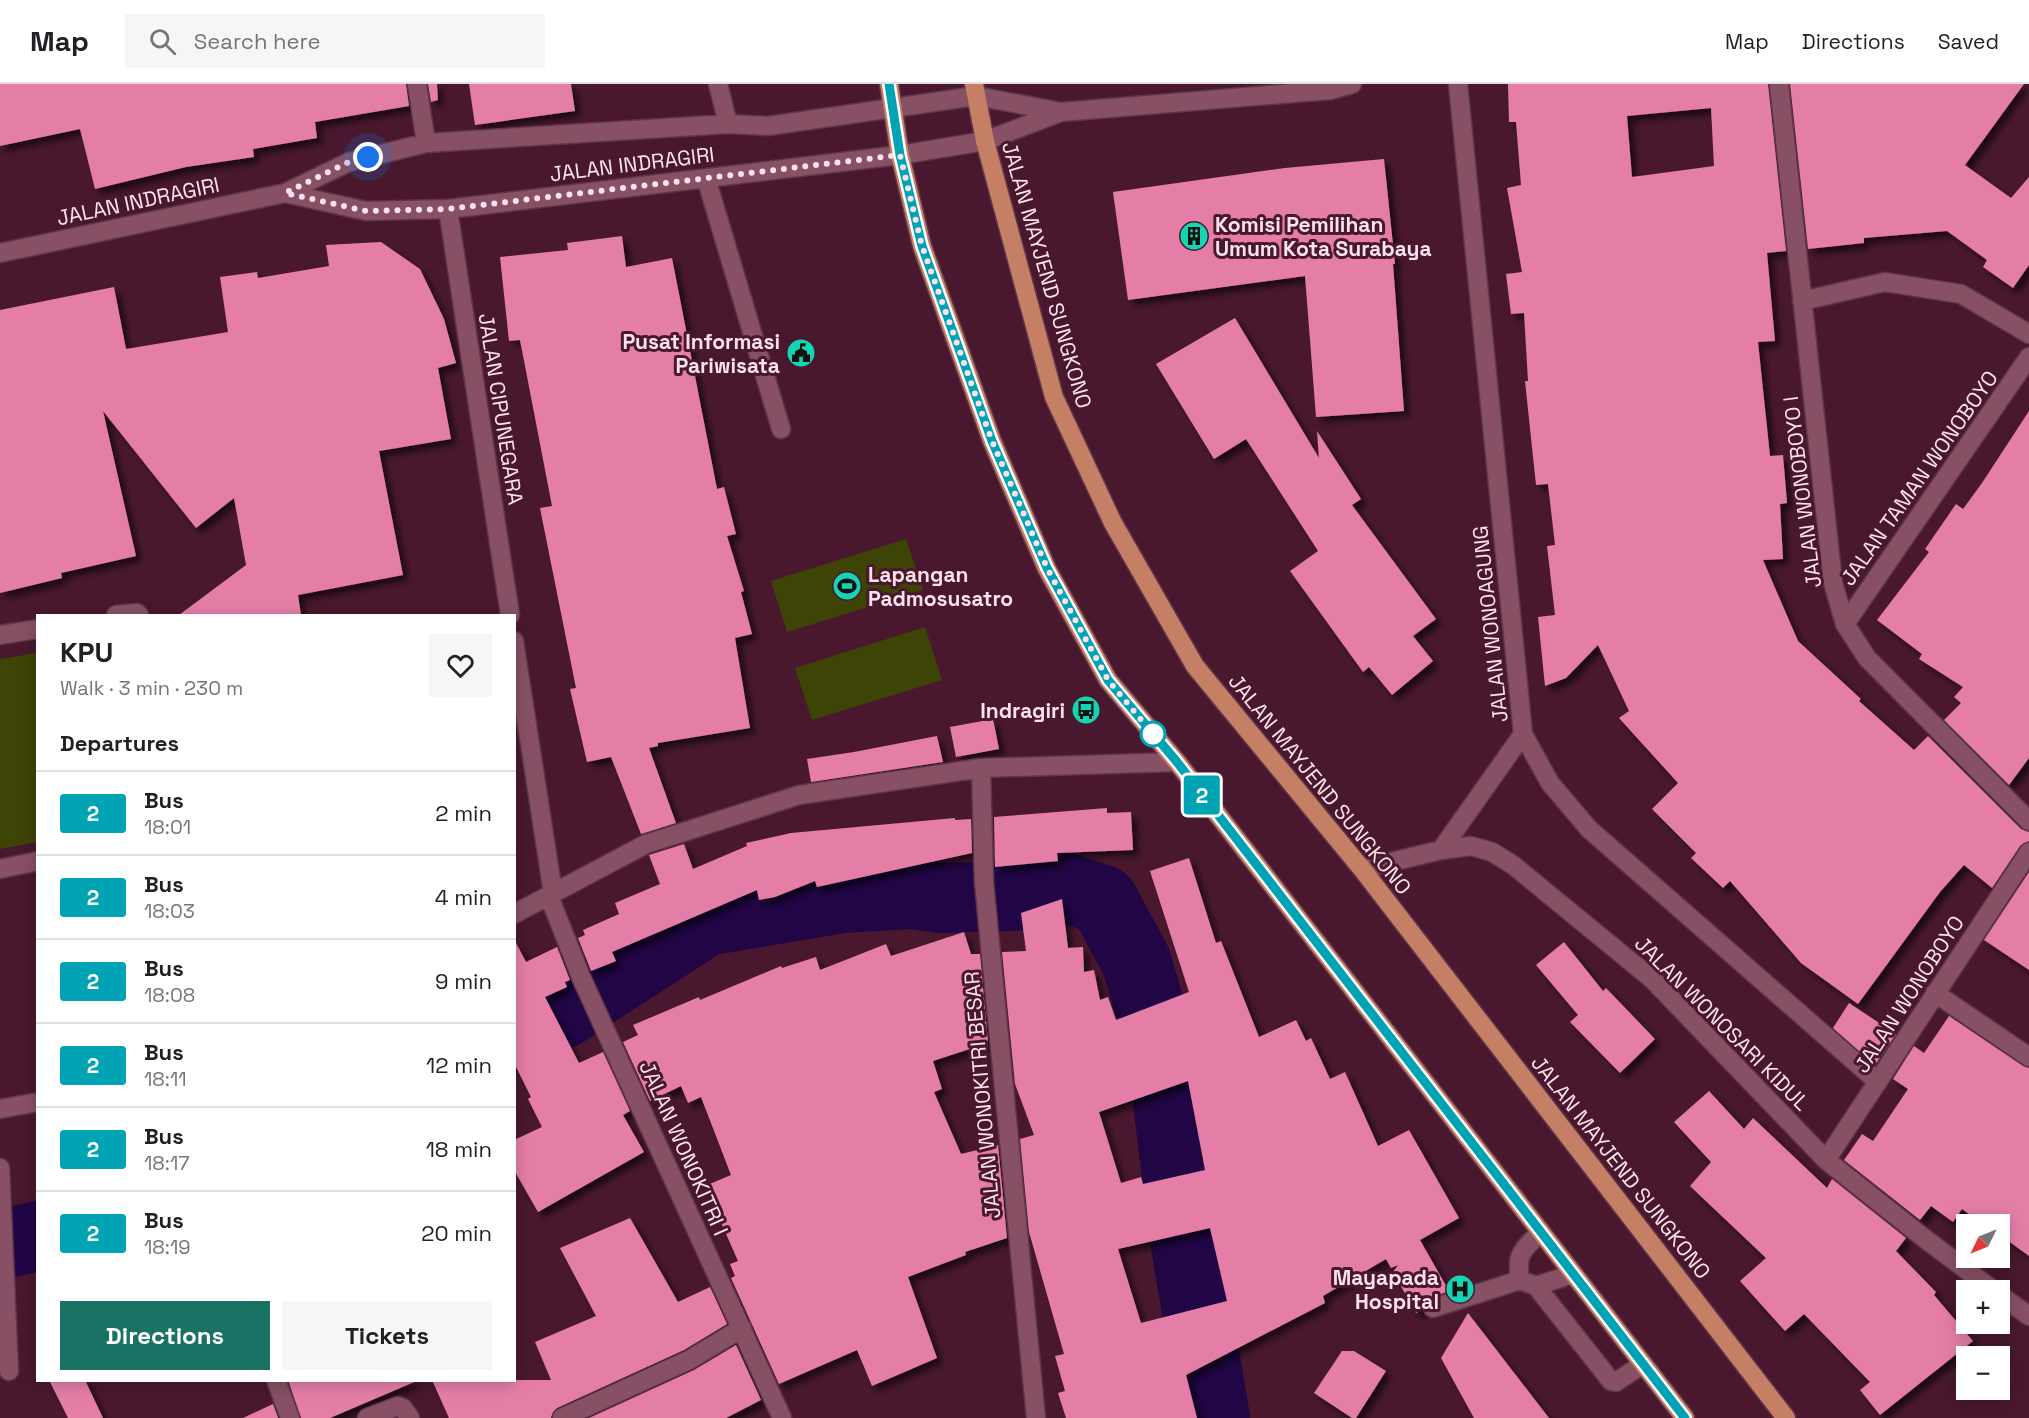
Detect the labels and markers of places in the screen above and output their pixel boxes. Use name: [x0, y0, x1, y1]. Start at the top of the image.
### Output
place label: Komisi Pemilihan Umum Kota Surabaya: [1215, 211, 1432, 262]
building icon: Komisi Pemilihan Umum Kota Surabaya: [1178, 220, 1210, 252]
place label: Pusat Informasi Pariwisata: [622, 328, 780, 379]
public building icon: Pusat Informasi Pariwisata: [785, 337, 817, 369]
place label: Lapangan Padmosusatro: [868, 561, 1013, 612]
sports icon: Lapangan Padmosusatro: [831, 570, 863, 602]
bus stop icon: Indragiri: [1070, 694, 1102, 726]
place label: Indragiri: [980, 697, 1065, 724]
unlabelled marker: [1140, 721, 1166, 747]
place label: Mayapada Hospital: [1333, 1264, 1439, 1315]
hospital icon: Mayapada Hospital: [1444, 1273, 1476, 1305]

